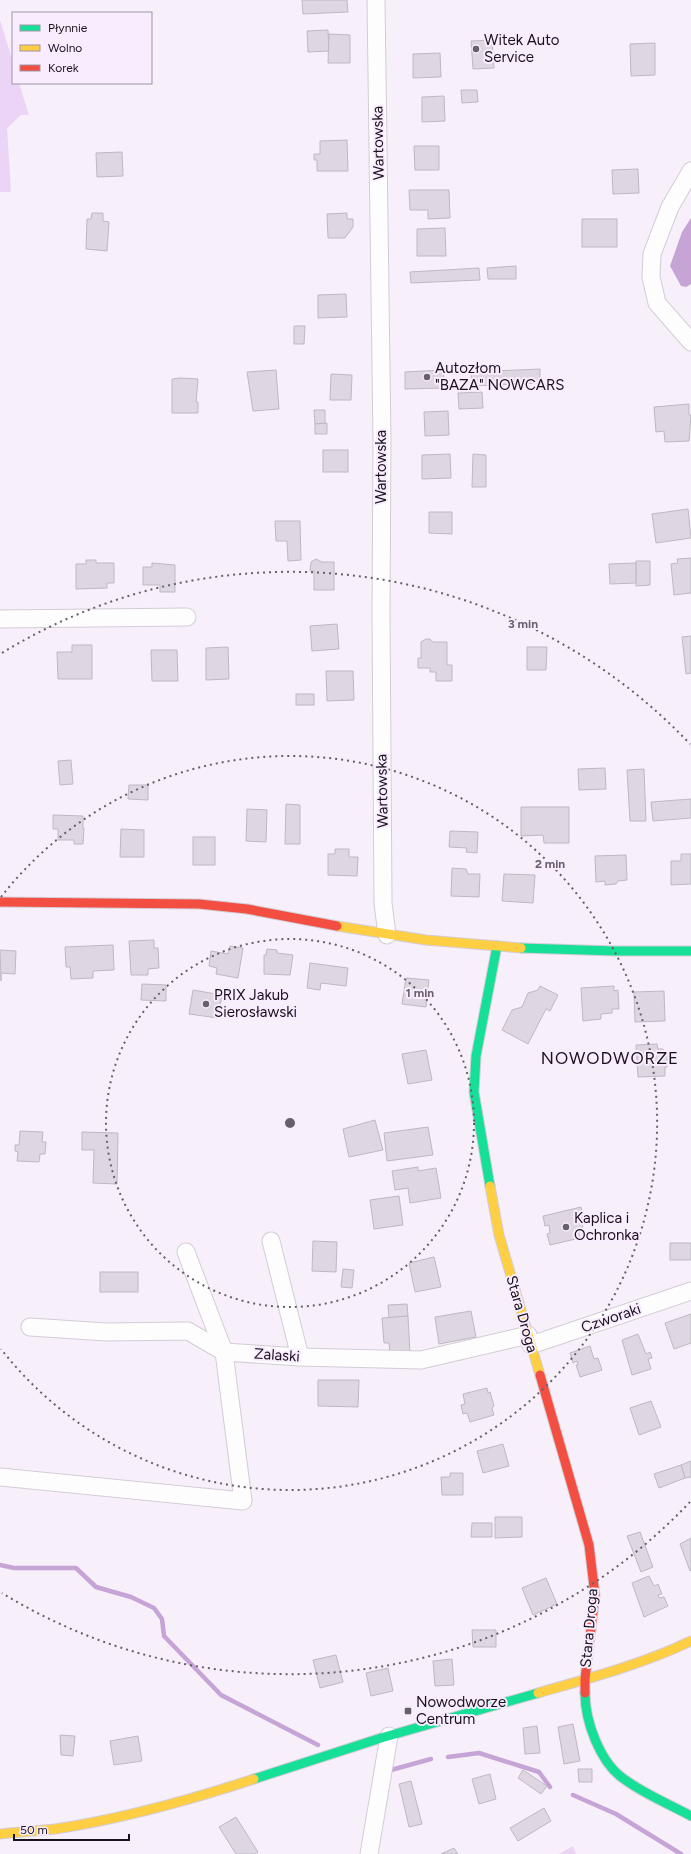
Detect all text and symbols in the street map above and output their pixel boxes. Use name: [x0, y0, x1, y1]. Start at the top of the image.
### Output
legend: [12, 12, 152, 84]
text: Płynnie: [48, 21, 88, 35]
place label: Witek Auto Service: [484, 31, 560, 66]
text: Wolno: [48, 41, 82, 55]
marker: Witek Auto Service: [471, 44, 481, 54]
text: Korek: [48, 61, 79, 75]
street label: Wartowska: [368, 106, 388, 180]
place label: Autozłom "BAZA" NOWCARS: [435, 359, 564, 394]
marker: Autozłom "BAZA" NOWCARS: [422, 372, 432, 382]
street label: Wartowska: [372, 430, 390, 504]
text: 3 min: [508, 617, 538, 631]
street label: Wartowska: [372, 754, 392, 828]
text: 2 min: [535, 857, 565, 871]
place label: PRIX Jakub Sierosławski: [214, 986, 297, 1021]
text: 1 min: [406, 986, 434, 1000]
marker: PRIX Jakub Sierosławski: [201, 999, 211, 1009]
district label: NOWODWORZE: [541, 1048, 679, 1068]
centre of rings: [283, 1116, 297, 1130]
place label: Kaplica i Ochronka: [574, 1209, 639, 1244]
marker: Kaplica i Ochronka: [561, 1222, 571, 1232]
street label: Stara Droga: [502, 1273, 542, 1355]
street label: Czworaki: [579, 1299, 643, 1337]
street label: Zalaski: [253, 1344, 301, 1366]
street label: Stara Droga: [577, 1588, 601, 1668]
place label: Nowodworze Centrum: [416, 1693, 506, 1728]
marker: Nowodworze Centrum: [403, 1706, 413, 1716]
scale bar: [14, 1816, 129, 1842]
text: 50 m: [20, 1823, 48, 1837]

